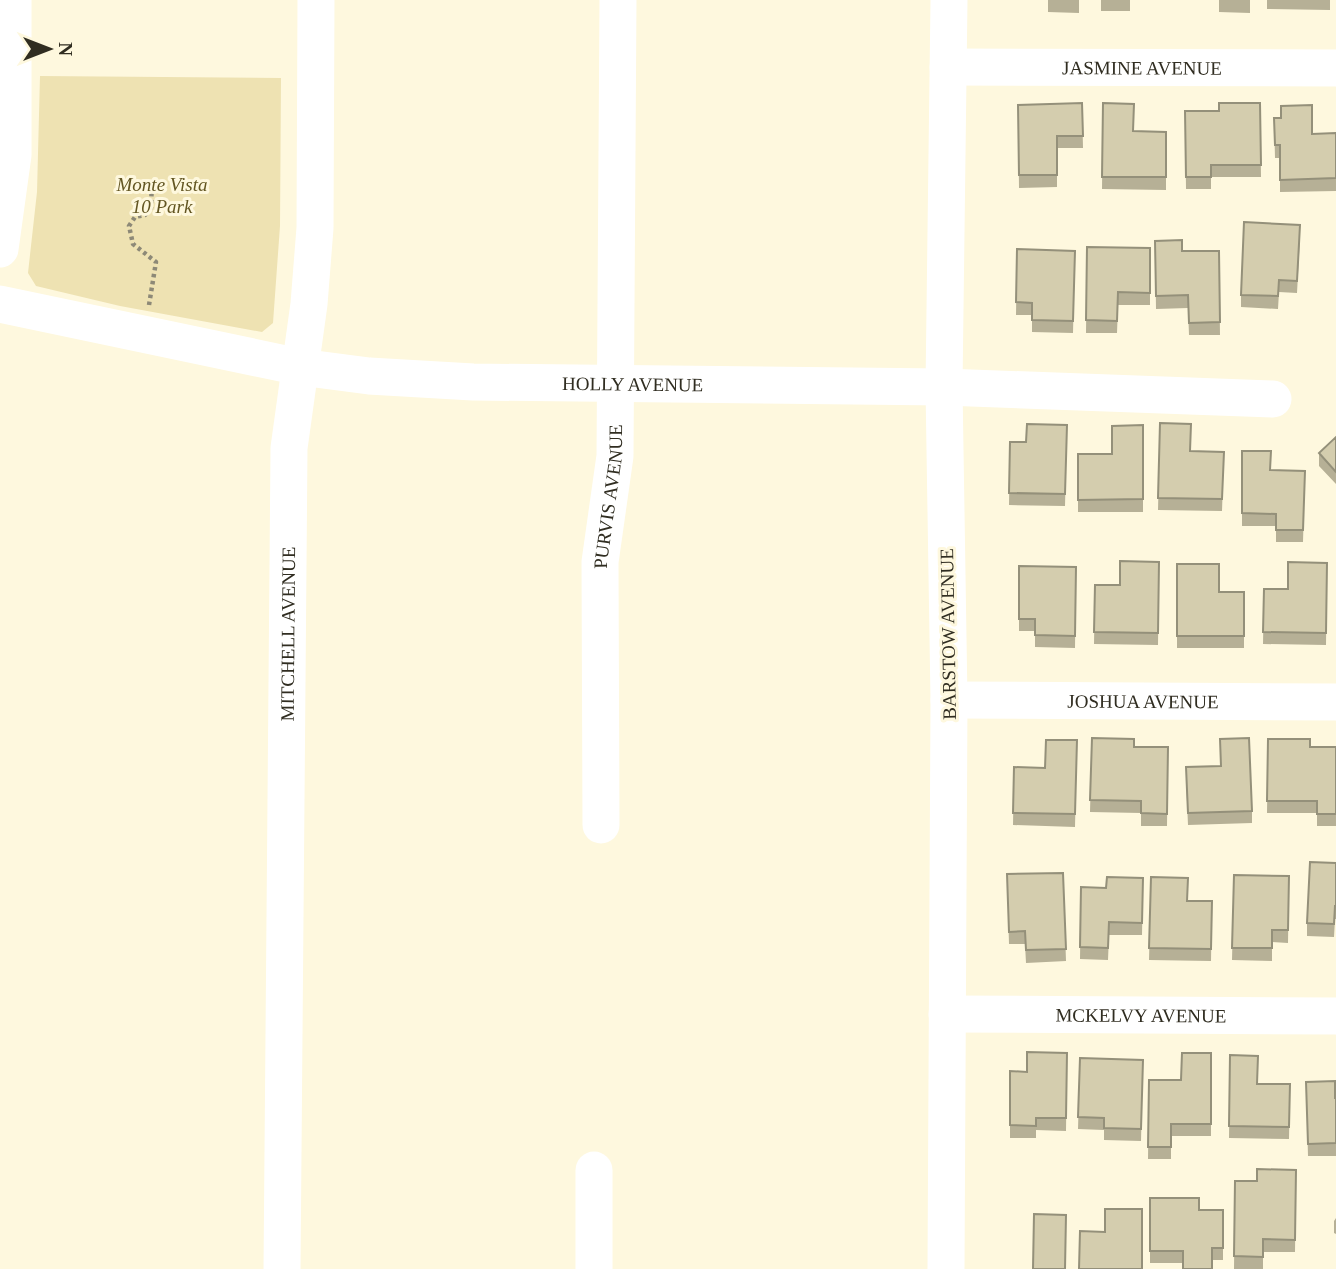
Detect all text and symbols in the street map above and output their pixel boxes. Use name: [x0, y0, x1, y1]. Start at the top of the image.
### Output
north arrow: [14, 14, 84, 84]
text: N: [55, 42, 76, 56]
street label: JASMINE AVENUE: [1062, 57, 1222, 78]
park label: Monte Vista 10 Park: [116, 174, 207, 217]
street label: HOLLY AVENUE: [562, 372, 703, 395]
street label: PURVIS AVENUE: [589, 424, 626, 569]
street label: MITCHELL AVENUE: [276, 547, 299, 722]
street label: BARSTOW AVENUE: [936, 548, 960, 720]
street label: JOSHUA AVENUE: [1067, 690, 1219, 712]
street label: MCKELVY AVENUE: [1055, 1004, 1227, 1026]

